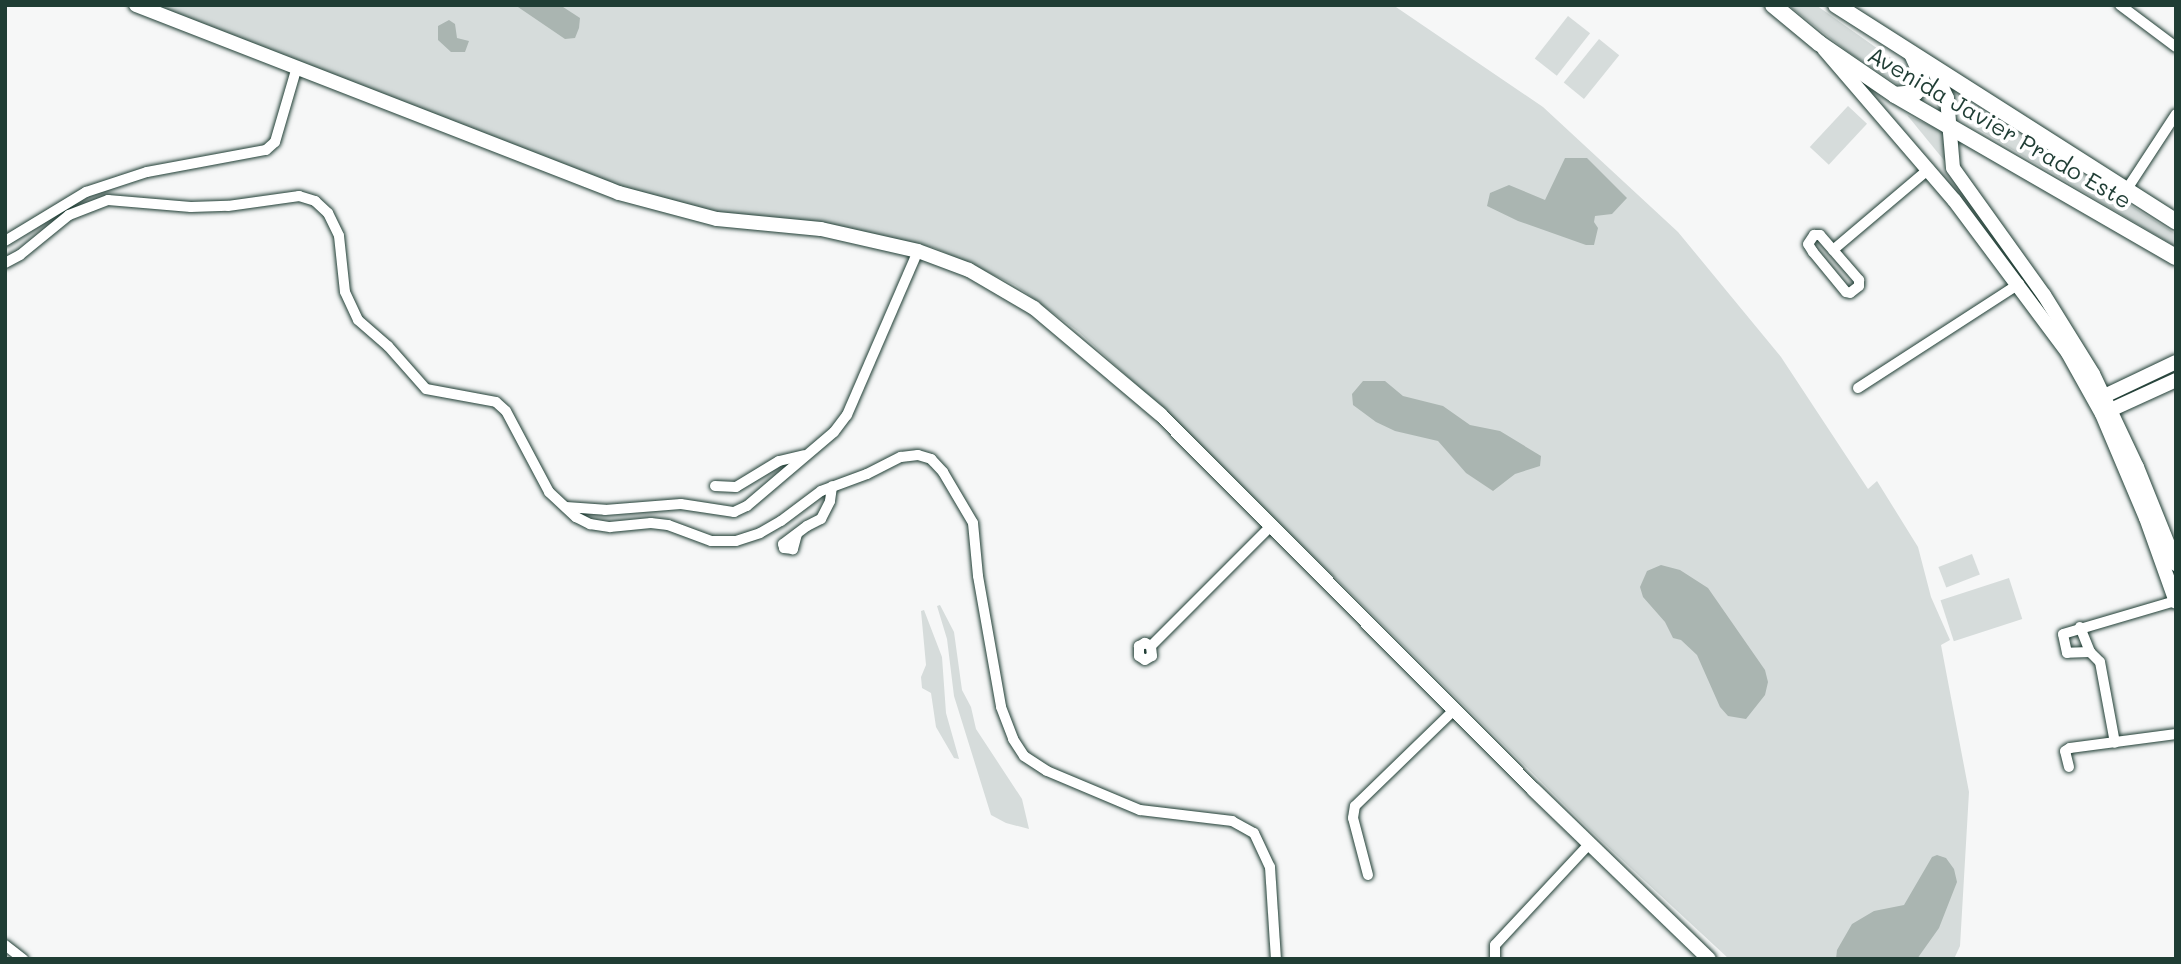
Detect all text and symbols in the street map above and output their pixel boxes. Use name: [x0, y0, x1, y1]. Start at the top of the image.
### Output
street label: Avenida Javier Prado Este: [1863, 40, 2137, 214]

